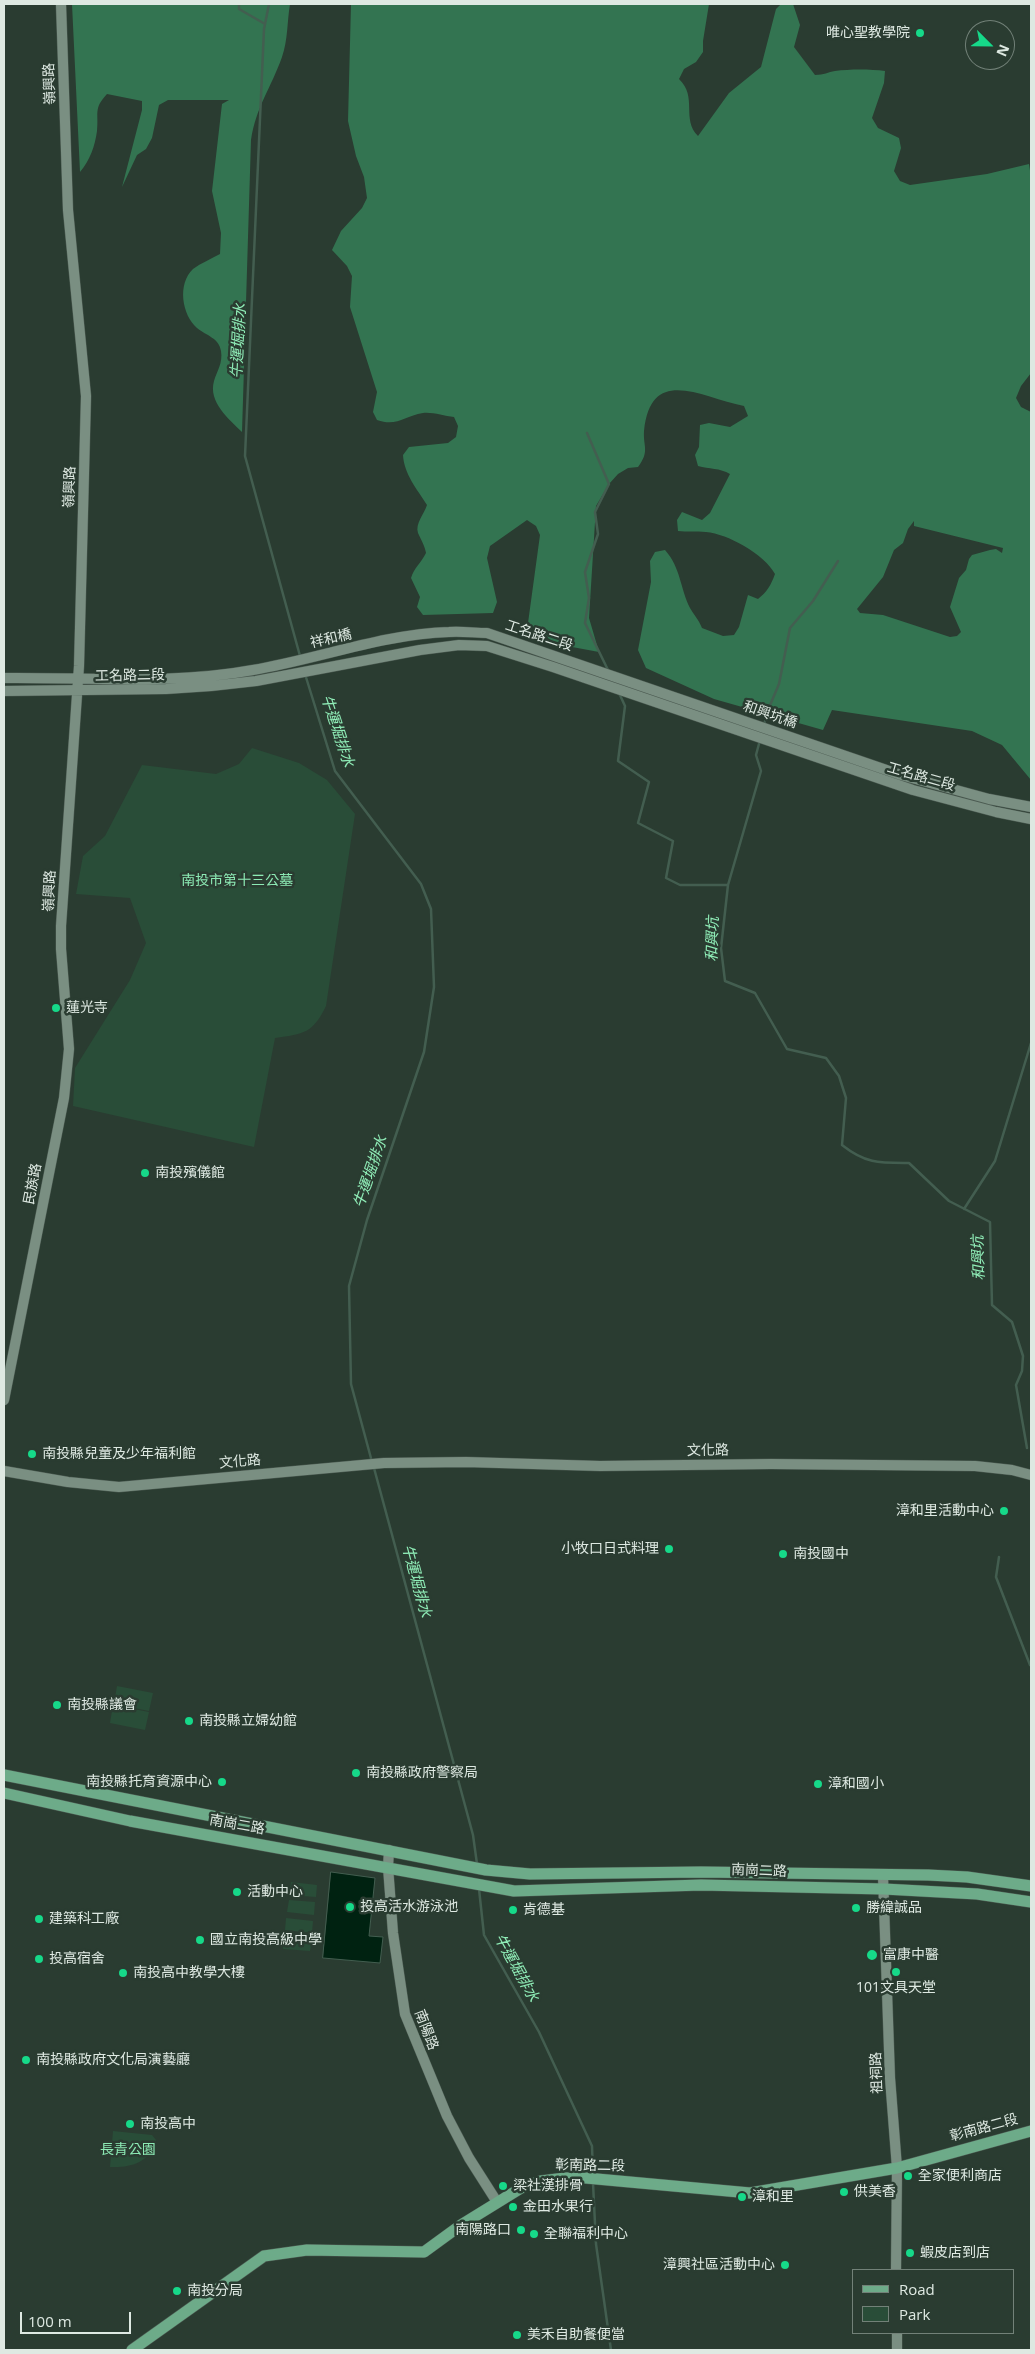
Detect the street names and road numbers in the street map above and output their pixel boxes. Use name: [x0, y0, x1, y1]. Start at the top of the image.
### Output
street label: 嶺興路: [41, 63, 59, 105]
street label: 嶺興路: [61, 466, 79, 508]
street label: 工名路二段: [503, 617, 575, 655]
street label: 祥和橋: [309, 626, 353, 652]
street label: 工名路二段: [95, 667, 165, 685]
street label: 和興坑橋: [741, 698, 799, 732]
street label: 工名路二段: [885, 759, 957, 795]
street label: 嶺興路: [41, 870, 59, 912]
street label: 民族路: [21, 1162, 45, 1206]
street label: 文化路: [687, 1442, 729, 1460]
street label: 文化路: [218, 1452, 262, 1472]
street label: 南崗二路: [208, 1812, 266, 1838]
street label: 南崗二路: [731, 1862, 787, 1880]
street label: 南陽路: [411, 2007, 441, 2053]
street label: 祖祠路: [868, 2052, 886, 2094]
street label: 彰南路二段: [948, 2111, 1020, 2145]
street label: 彰南路二段: [555, 2157, 625, 2175]

